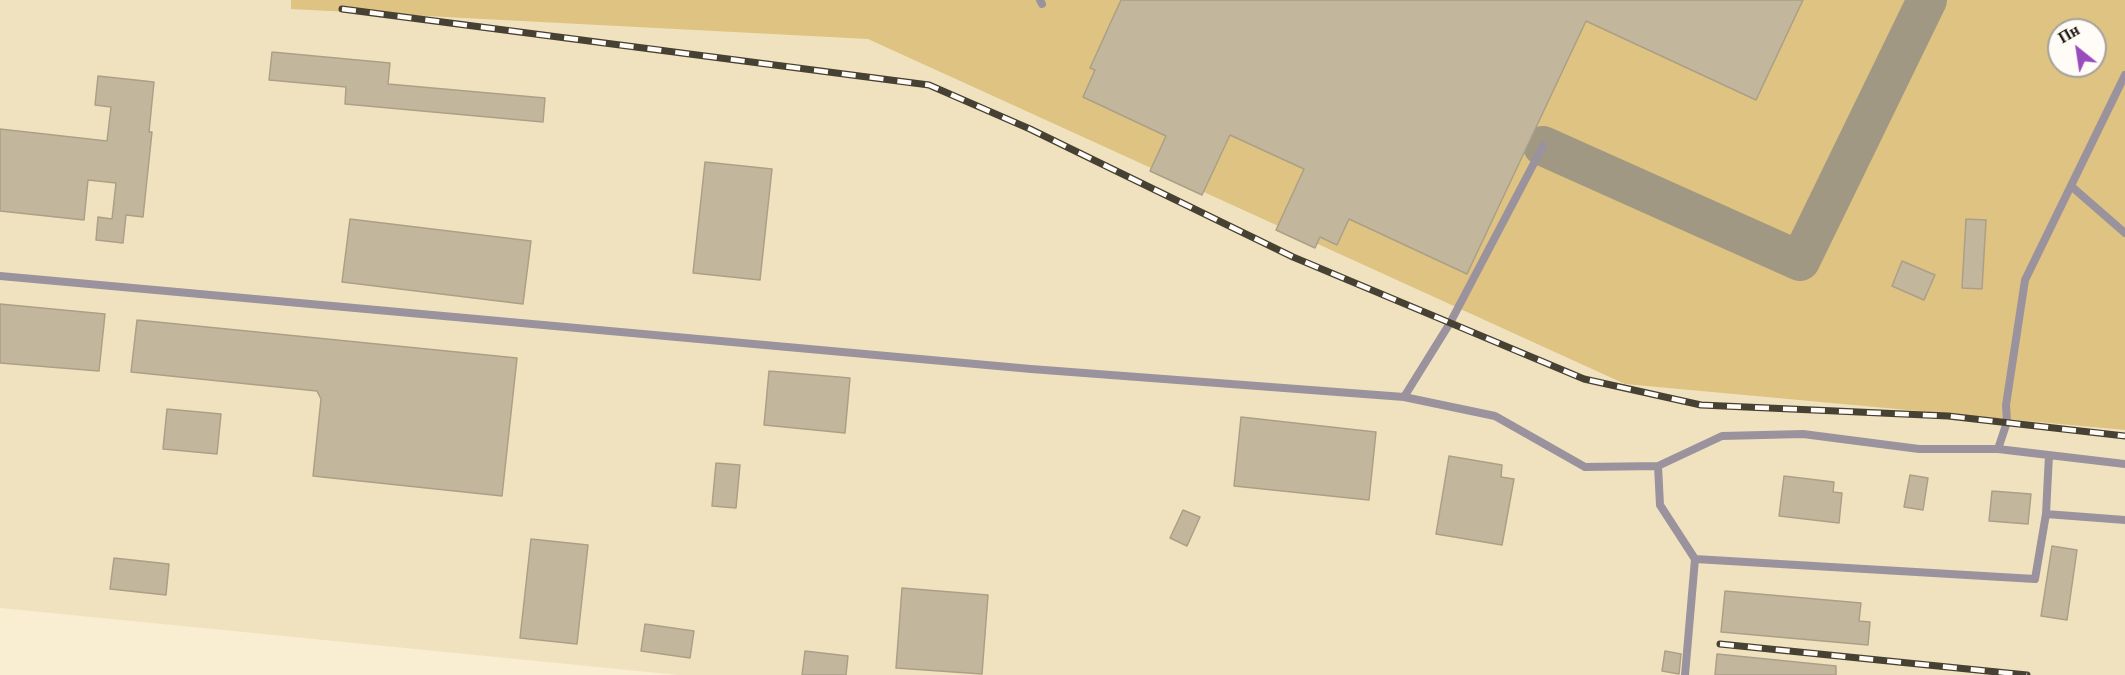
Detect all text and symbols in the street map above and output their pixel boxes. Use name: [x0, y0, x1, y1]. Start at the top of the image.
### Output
north arrow: [2047, 18, 2107, 78]
text: Пн: [2055, 21, 2082, 46]

